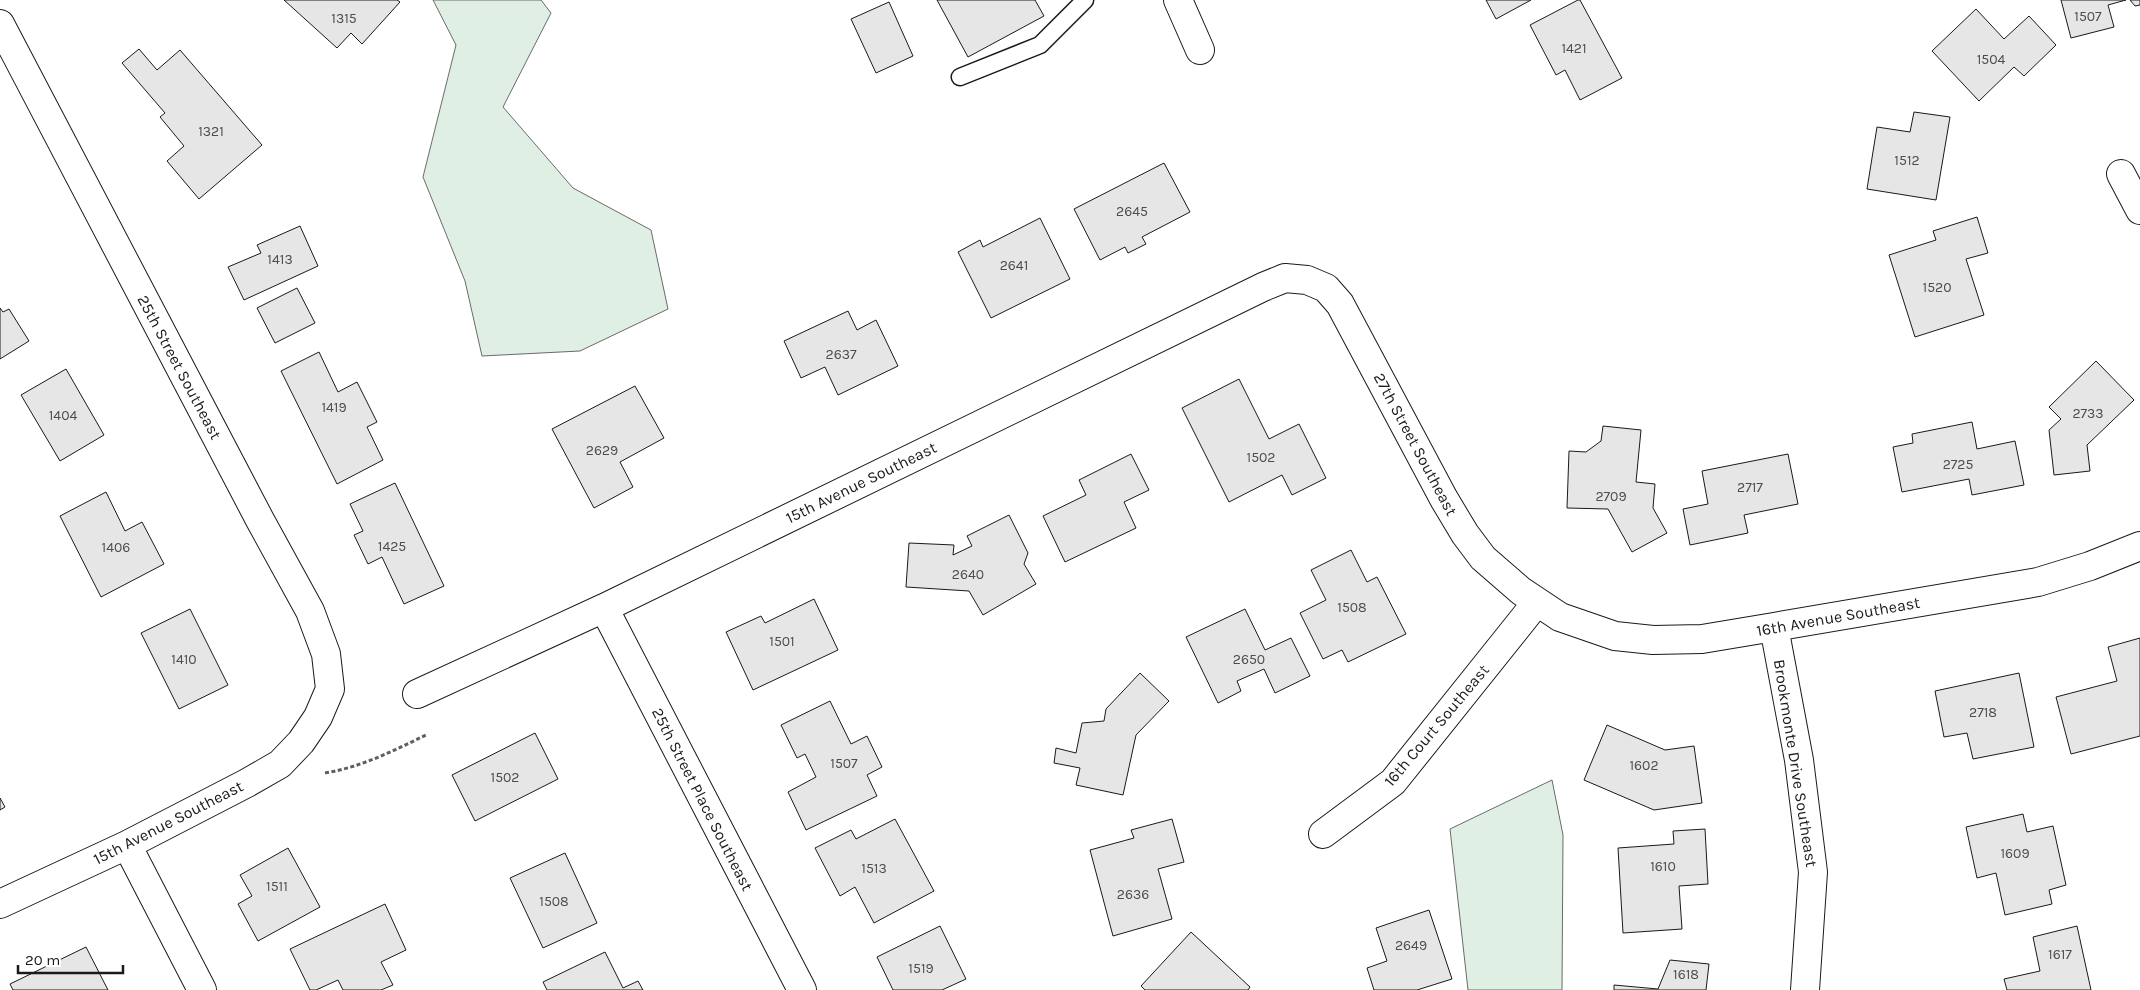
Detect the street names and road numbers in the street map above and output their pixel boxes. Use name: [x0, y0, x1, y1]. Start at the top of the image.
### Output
street label: 25th Street Southeast: [133, 292, 226, 443]
street label: 27th Street Southeast: [1370, 369, 1461, 519]
street label: 15th Avenue Southeast: [783, 438, 940, 527]
street label: 16th Avenue Southeast: [1755, 593, 1921, 640]
street label: Brookmonte Drive Southeast: [1770, 658, 1821, 868]
street label: 16th Court Southeast: [1380, 661, 1493, 790]
street label: 25th Street Place Southeast: [648, 704, 757, 894]
street label: 15th Avenue Southeast: [90, 776, 246, 868]

